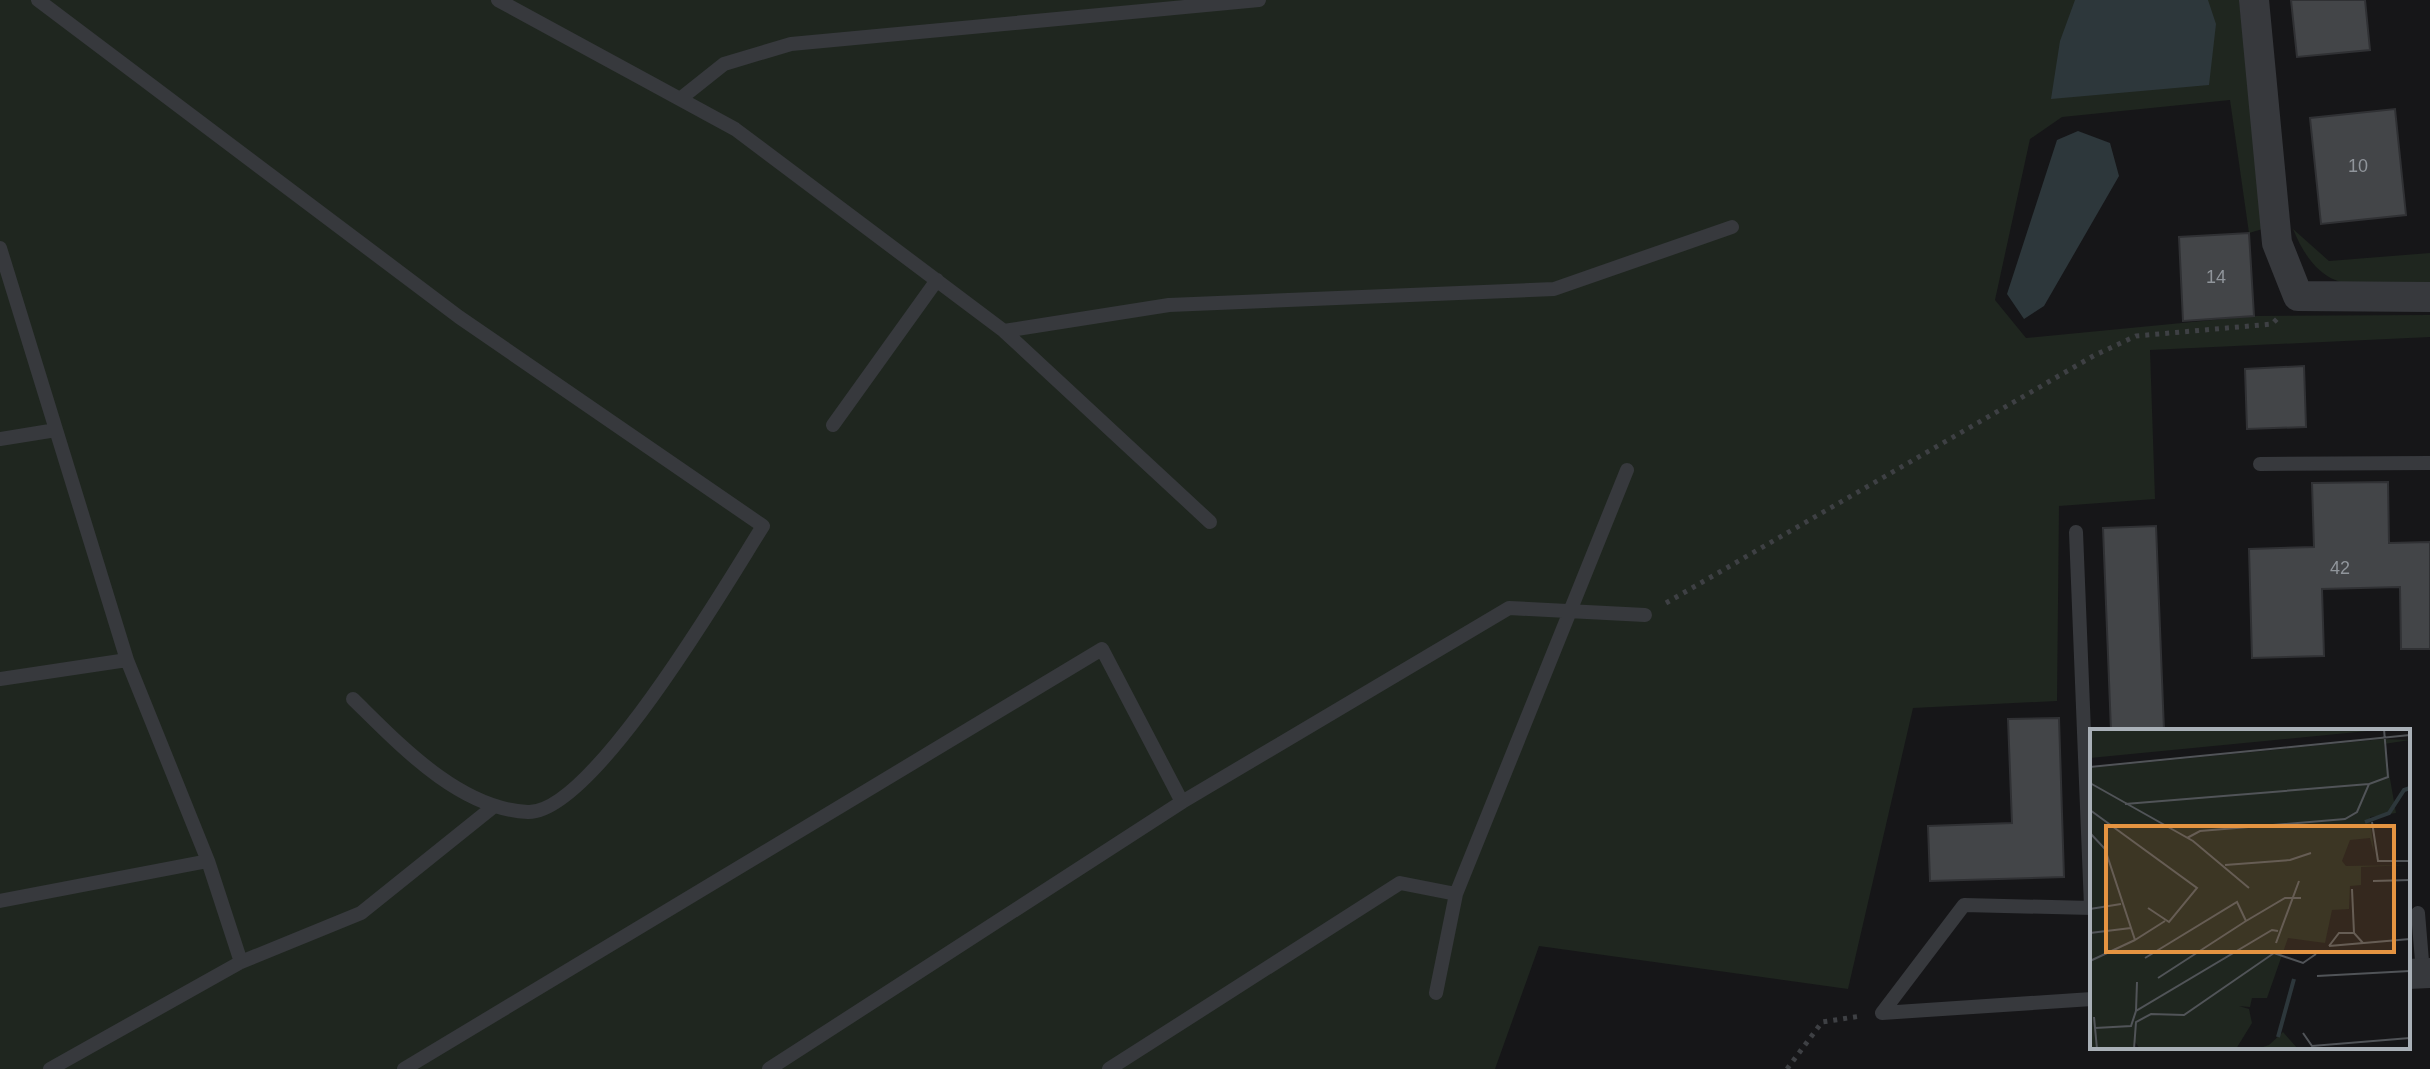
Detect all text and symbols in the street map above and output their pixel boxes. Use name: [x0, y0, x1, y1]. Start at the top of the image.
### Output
house number: 10: [2348, 156, 2368, 176]
house number: 14: [2206, 267, 2226, 287]
house number: 42: [2330, 558, 2350, 578]
inset map: [2090, 729, 2410, 1049]

